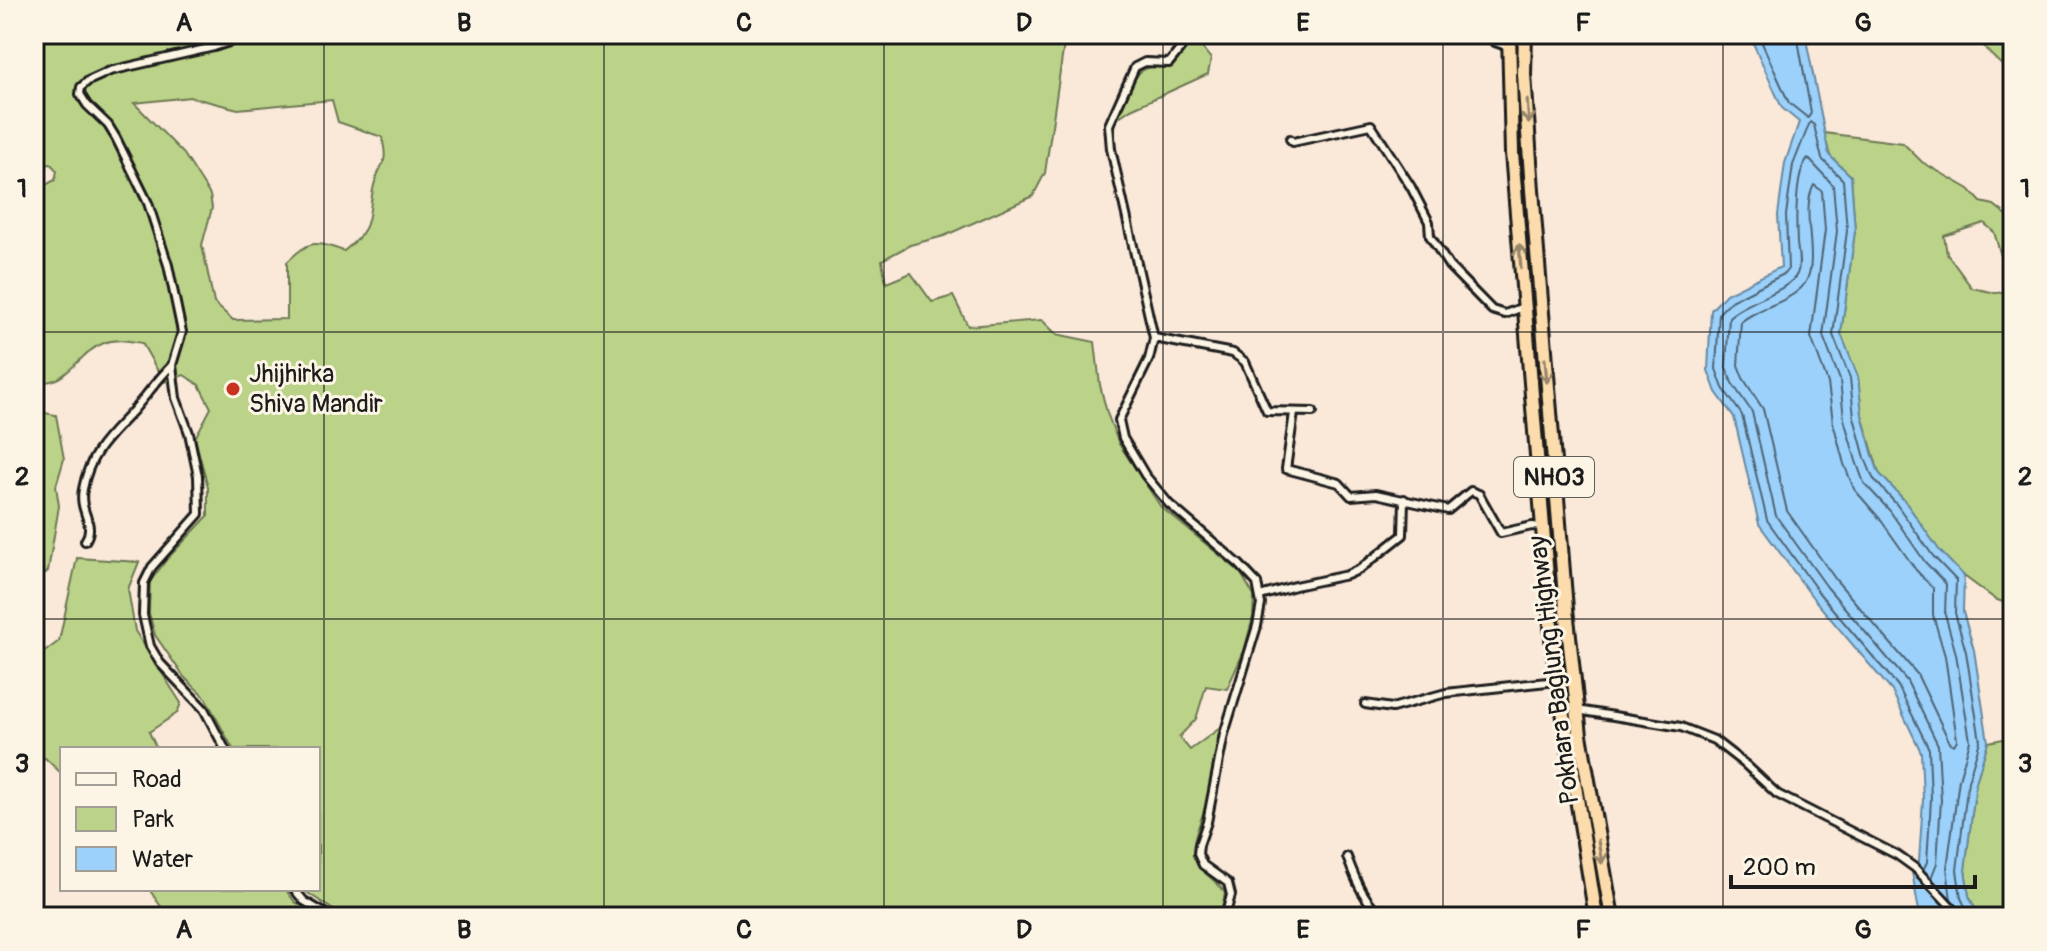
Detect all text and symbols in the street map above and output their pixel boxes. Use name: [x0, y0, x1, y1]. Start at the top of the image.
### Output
text: A: [176, 7, 193, 39]
text: B: [457, 7, 471, 39]
text: C: [736, 7, 752, 39]
text: D: [1016, 7, 1032, 39]
text: E: [1296, 7, 1310, 39]
text: F: [1575, 7, 1591, 39]
text: G: [1854, 7, 1872, 39]
one-way arrow: [1520, 98, 1535, 125]
text: 1: [17, 173, 27, 205]
text: 1: [2020, 173, 2030, 205]
one-way arrow: [1512, 243, 1527, 270]
one-way arrow: [1539, 357, 1554, 384]
place label: Jhijhirka Shiva Mandir: [249, 358, 384, 420]
marker: Jhijhirka Shiva Mandir: [224, 380, 242, 398]
road number: NH03: [1514, 457, 1594, 497]
text: 2: [15, 461, 29, 493]
text: 2: [2018, 461, 2032, 493]
street label: Pokhara Baglung Highway: [1522, 534, 1586, 806]
legend: [60, 747, 320, 891]
text: 3: [15, 748, 29, 780]
text: 3: [2018, 748, 2032, 780]
text: Road: [132, 765, 182, 794]
text: Park: [132, 805, 174, 834]
one-way arrow: [1594, 839, 1609, 864]
scale bar: [1731, 839, 1975, 889]
text: Water: [132, 845, 193, 874]
text: 200 m: [1743, 853, 1816, 882]
text: A: [176, 914, 193, 946]
text: B: [457, 914, 471, 946]
text: C: [736, 914, 752, 946]
text: D: [1016, 914, 1032, 946]
text: E: [1296, 914, 1310, 946]
text: F: [1575, 914, 1591, 946]
text: G: [1854, 914, 1872, 946]

